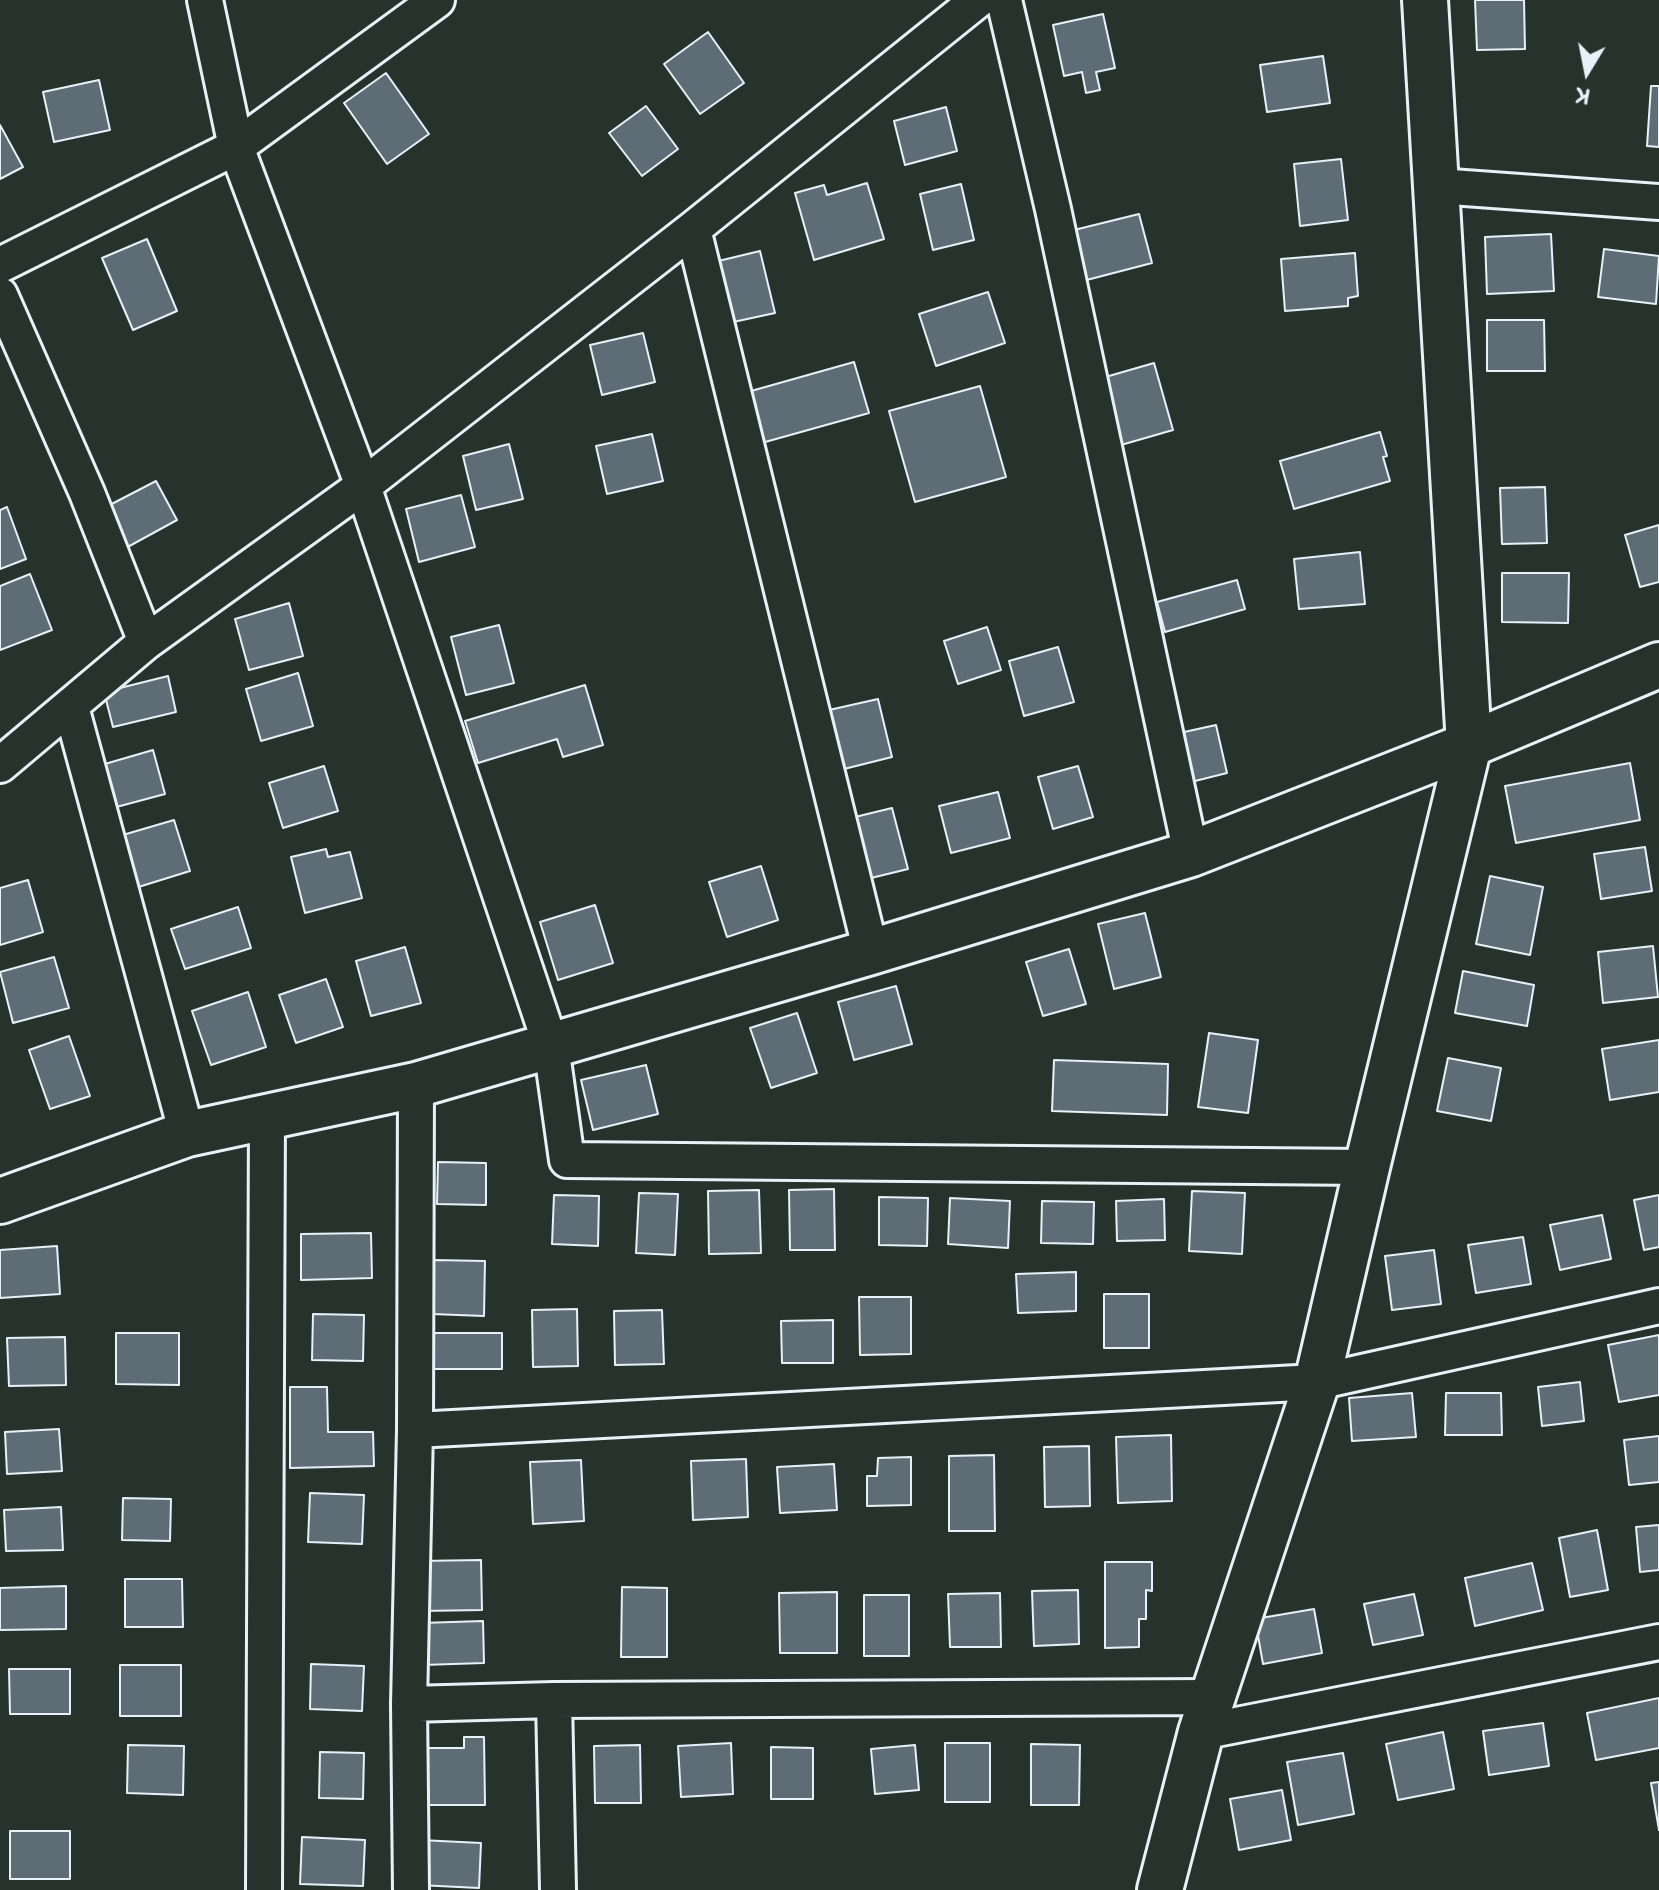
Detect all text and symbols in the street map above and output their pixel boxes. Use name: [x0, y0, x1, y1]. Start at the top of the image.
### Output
north arrow: [1547, 32, 1627, 112]
text: K: [1573, 82, 1592, 111]

